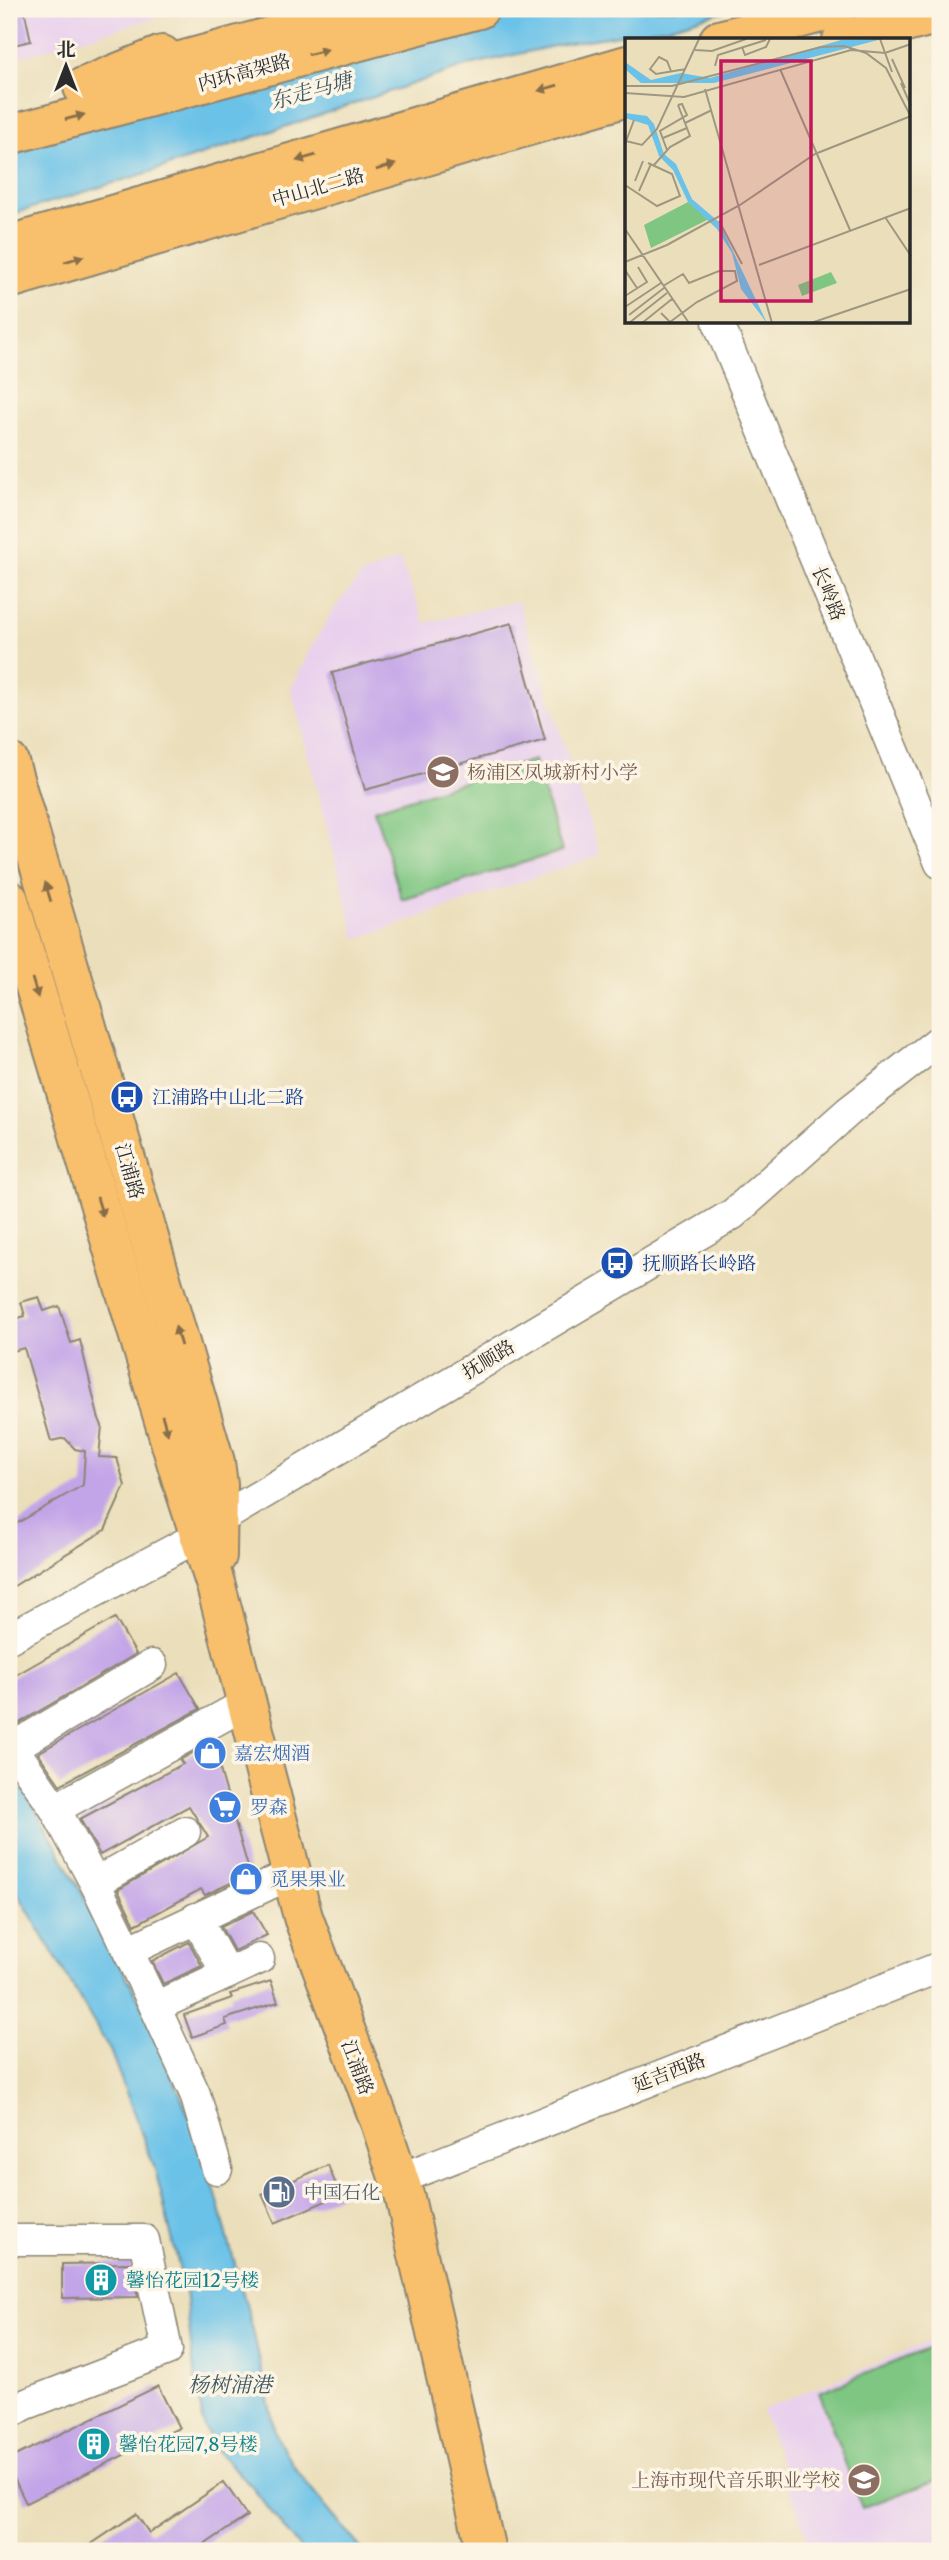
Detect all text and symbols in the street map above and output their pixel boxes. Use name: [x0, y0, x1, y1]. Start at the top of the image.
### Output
north arrow: [32, 32, 102, 102]
text: 北: [56, 38, 76, 61]
inset map: [625, 38, 911, 324]
one-way arrow: [307, 46, 329, 57]
street label: 内环高架路: [195, 49, 293, 96]
water label: 东走马塘: [267, 66, 358, 114]
one-way arrow: [537, 83, 559, 94]
one-way arrow: [64, 111, 86, 122]
one-way arrow: [295, 154, 316, 164]
one-way arrow: [376, 161, 397, 171]
street label: 中山北二路: [269, 163, 367, 212]
one-way arrow: [64, 254, 85, 264]
street label: 长岭路: [807, 562, 850, 624]
school or university icon: 杨浦区凤城新村小学: [424, 753, 462, 791]
place label: 杨浦区凤城新村小学: [467, 761, 638, 784]
one-way arrow: [42, 881, 52, 902]
one-way arrow: [31, 978, 41, 999]
bus stop icon: 江浦路中山北二路: [108, 1078, 146, 1116]
place label: 江浦路中山北二路: [152, 1086, 304, 1109]
street label: 江浦路: [111, 1141, 148, 1202]
one-way arrow: [96, 1196, 106, 1217]
bus stop icon: 抚顺路长岭路: [598, 1244, 636, 1282]
place label: 抚顺路长岭路: [642, 1252, 756, 1275]
one-way arrow: [173, 1325, 183, 1346]
street label: 抚顺路: [458, 1335, 519, 1384]
one-way arrow: [160, 1414, 170, 1435]
shop icon: 嘉宏烟酒: [191, 1734, 229, 1772]
place label: 嘉宏烟酒: [234, 1742, 310, 1765]
supermarket icon: 罗森: [206, 1788, 244, 1826]
place label: 罗森: [250, 1796, 288, 1819]
shop icon: 觅果果业: [227, 1860, 265, 1898]
place label: 觅果果业: [270, 1868, 346, 1891]
street label: 江浦路: [337, 2036, 378, 2098]
street label: 延吉西路: [630, 2048, 709, 2097]
fuel station icon: 中国石化: [260, 2173, 298, 2211]
place label: 中国石化: [304, 2181, 380, 2204]
building icon: 馨怡花园12号楼: [82, 2261, 120, 2299]
place label: 馨怡花园12号楼: [126, 2269, 259, 2292]
water label: 杨树浦港: [188, 2372, 275, 2397]
building icon: 馨怡花园7,8号楼: [75, 2425, 113, 2463]
place label: 馨怡花园7,8号楼: [119, 2433, 258, 2456]
school or university icon: 上海市现代音乐职业学校: [845, 2461, 883, 2499]
place label: 上海市现代音乐职业学校: [631, 2469, 840, 2492]

